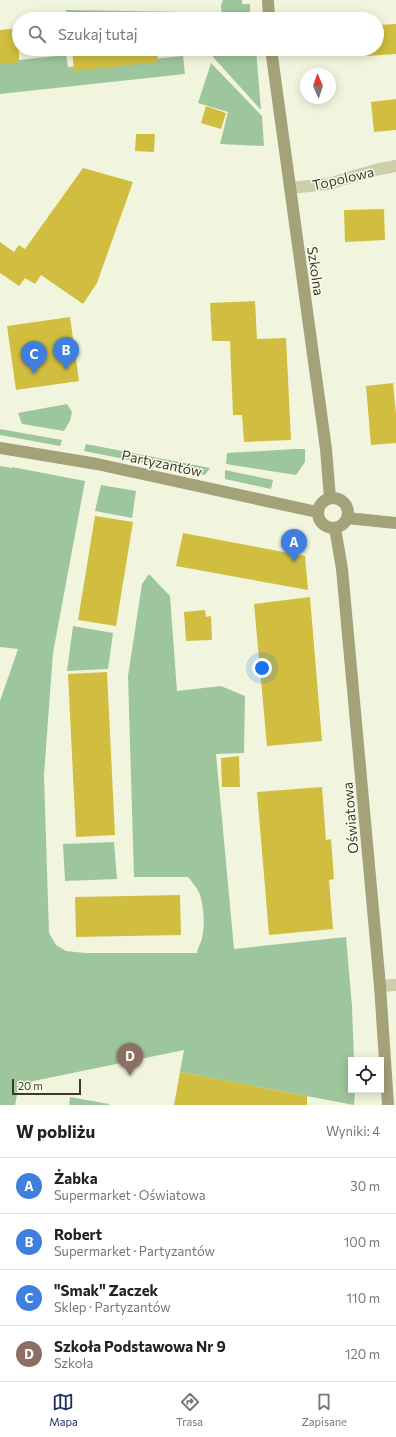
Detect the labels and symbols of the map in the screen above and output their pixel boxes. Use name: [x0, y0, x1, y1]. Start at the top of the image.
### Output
north arrow: [300, 68, 336, 104]
street label: Topolowa: [310, 163, 376, 193]
street label: Szkolna: [304, 245, 328, 297]
pin: B: [53, 337, 79, 370]
pin: C: [21, 341, 47, 374]
street label: Partyzantów: [120, 446, 204, 480]
pin: A: [281, 529, 307, 562]
your location: [252, 658, 272, 678]
street label: Oświatowa: [338, 781, 362, 855]
pin: D: [117, 1043, 143, 1076]
scale bar: [12, 1077, 81, 1096]

